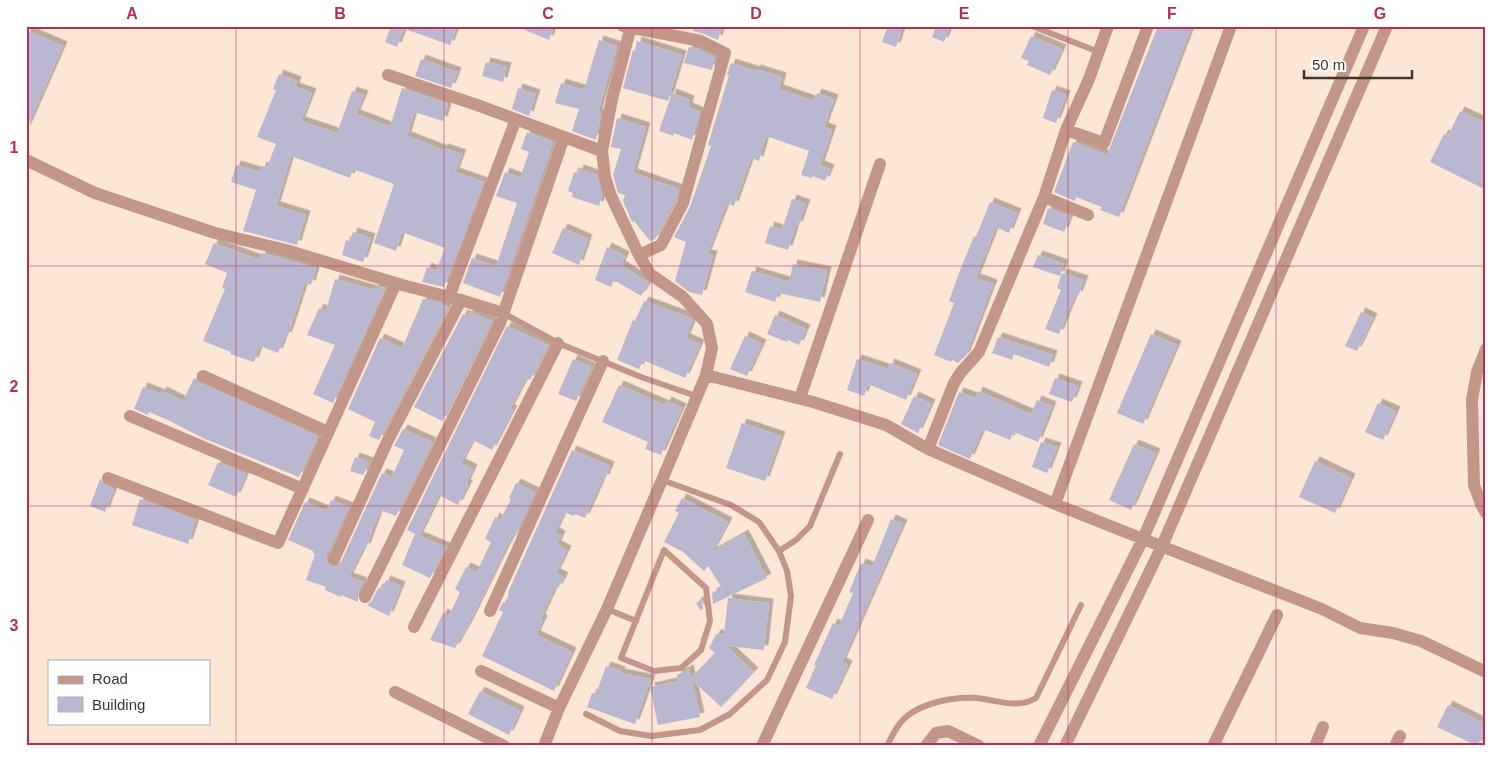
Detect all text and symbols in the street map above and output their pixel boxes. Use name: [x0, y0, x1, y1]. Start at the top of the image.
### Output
text: A: [126, 5, 138, 22]
text: B: [334, 5, 346, 22]
text: C: [542, 5, 554, 22]
text: D: [750, 5, 762, 22]
text: E: [959, 5, 970, 22]
text: F: [1167, 5, 1177, 22]
text: G: [1374, 5, 1386, 22]
scale bar: [1304, 48, 1412, 80]
text: 50 m: [1312, 56, 1345, 73]
text: 1: [10, 139, 19, 156]
text: 2: [10, 378, 19, 395]
text: 3: [10, 617, 19, 634]
legend: [48, 660, 210, 724]
text: Road: [92, 670, 128, 687]
text: Building: [92, 696, 145, 713]

